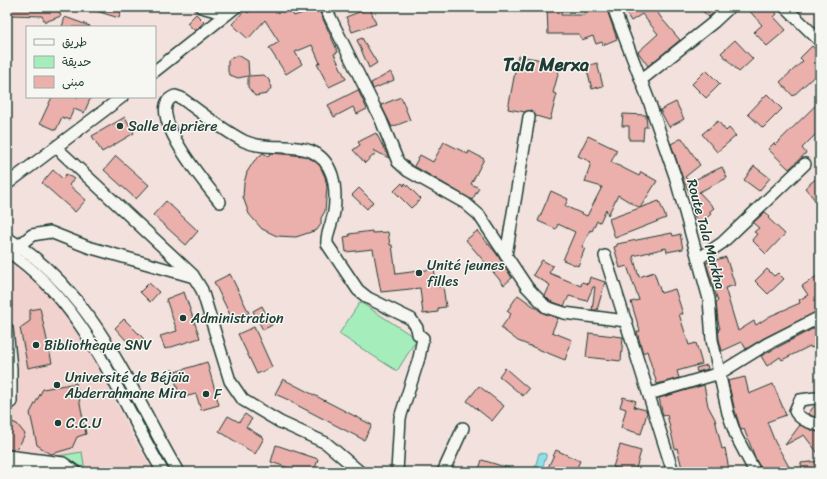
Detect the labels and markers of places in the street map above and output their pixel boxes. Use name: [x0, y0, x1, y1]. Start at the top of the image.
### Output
place label: Salle de prière: [128, 114, 218, 139]
marker: Salle de prière: [115, 121, 125, 131]
place label: Unité jeunes filles: [427, 253, 505, 294]
marker: Unité jeunes filles: [414, 268, 424, 278]
place label: Administration: [190, 306, 284, 331]
marker: Administration: [178, 313, 188, 323]
place label: Bibliothèque SNV: [44, 333, 152, 358]
marker: Bibliothèque SNV: [31, 340, 41, 350]
place label: Université de Béjaïa Abderrahmane Mira: [64, 365, 189, 406]
marker: Université de Béjaïa Abderrahmane Mira: [52, 380, 62, 390]
place label: F: [214, 382, 223, 407]
marker: F: [201, 389, 211, 399]
place label: C.C.U: [66, 411, 102, 436]
marker: C.C.U: [53, 418, 63, 428]

